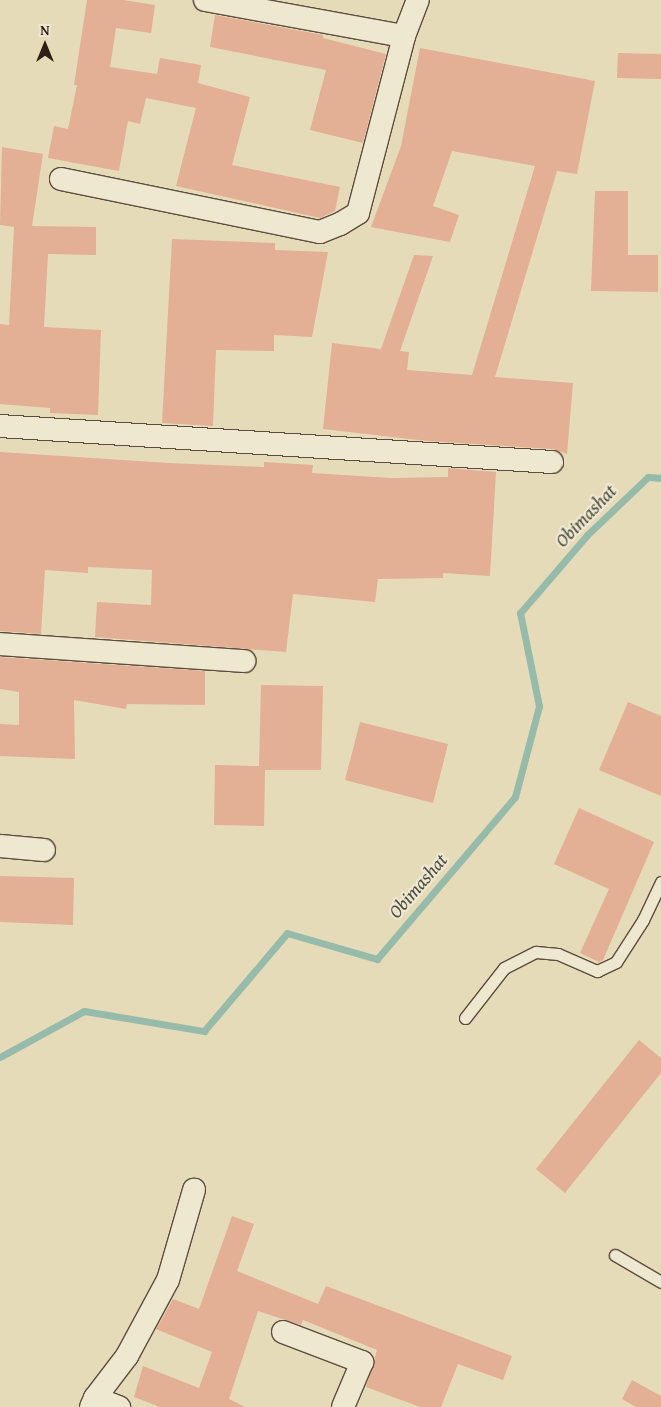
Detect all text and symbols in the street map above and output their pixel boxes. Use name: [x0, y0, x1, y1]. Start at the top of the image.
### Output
north arrow: [20, 20, 70, 70]
text: N: [40, 20, 50, 40]
water label: Obimashat: [551, 480, 621, 552]
water label: Obimashat: [384, 849, 452, 923]

